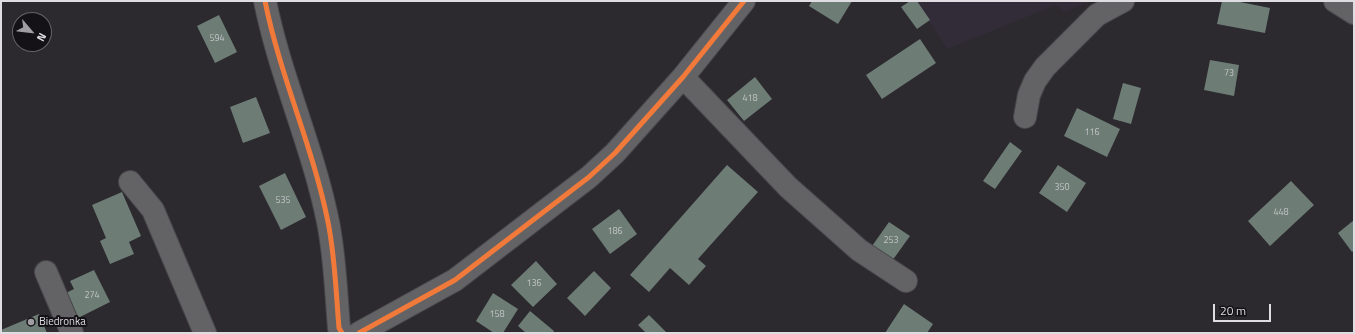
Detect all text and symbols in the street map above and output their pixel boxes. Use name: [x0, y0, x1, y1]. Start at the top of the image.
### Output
north arrow: [12, 12, 52, 52]
text: N: [33, 30, 51, 44]
house number: 594: [209, 34, 225, 44]
house number: 73: [1224, 69, 1234, 79]
house number: 418: [742, 94, 758, 104]
house number: 116: [1084, 128, 1100, 138]
house number: 350: [1054, 183, 1070, 193]
house number: 535: [275, 196, 291, 206]
house number: 448: [1273, 208, 1289, 218]
house number: 186: [607, 227, 623, 237]
house number: 253: [883, 236, 899, 246]
house number: 136: [526, 279, 542, 289]
house number: 274: [84, 291, 100, 301]
scale bar: [1215, 296, 1273, 322]
text: 20 m: [1220, 301, 1246, 320]
house number: 158: [489, 310, 505, 320]
place label: Biedronka: [39, 315, 86, 329]
marker: Biedronka: [26, 317, 36, 327]

